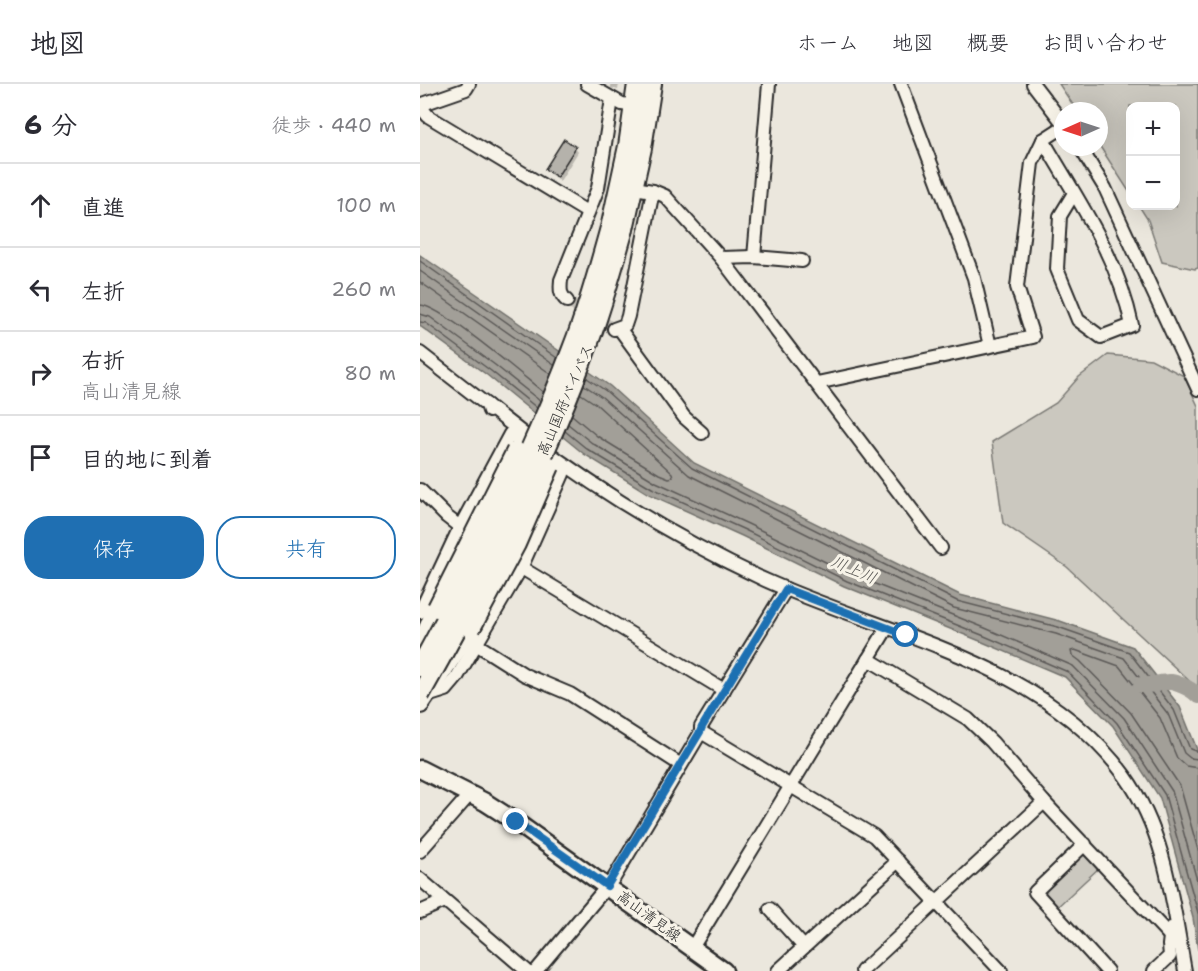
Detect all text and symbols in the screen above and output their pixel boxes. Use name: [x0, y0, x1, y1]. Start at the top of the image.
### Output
text: 地図: [30, 24, 86, 62]
text: ホーム: [797, 29, 859, 57]
text: 地図: [892, 29, 934, 57]
text: 概要: [967, 29, 1009, 57]
text: お問い合わせ: [1042, 29, 1168, 57]
north arrow: [1054, 102, 1108, 156]
map controls: [1126, 102, 1180, 210]
button: +: [1126, 102, 1180, 156]
text: 6 分: [24, 107, 77, 142]
text: 徒歩 · 440 m: [271, 112, 396, 138]
button: −: [1126, 156, 1180, 210]
icon: ahead: [24, 189, 57, 222]
text: 100 m: [336, 192, 396, 218]
text: 直進: [81, 193, 125, 222]
icon: left: [24, 273, 57, 306]
text: 260 m: [331, 276, 396, 302]
text: 左折: [81, 277, 125, 306]
street label: 高山国府バイパス: [532, 341, 598, 459]
text: 右折: [81, 346, 125, 375]
icon: right: [24, 357, 57, 390]
text: 80 m: [344, 360, 396, 386]
text: 高山清見線: [81, 378, 181, 404]
icon: arrive: [24, 441, 57, 474]
text: 目的地に到着: [81, 445, 213, 474]
button: 保存: [24, 516, 204, 579]
button: 共有: [216, 516, 396, 579]
water label: 川上川: [828, 550, 880, 589]
route start: [892, 621, 918, 647]
route end: [502, 808, 528, 834]
street label: 高山清見線: [613, 886, 685, 946]

